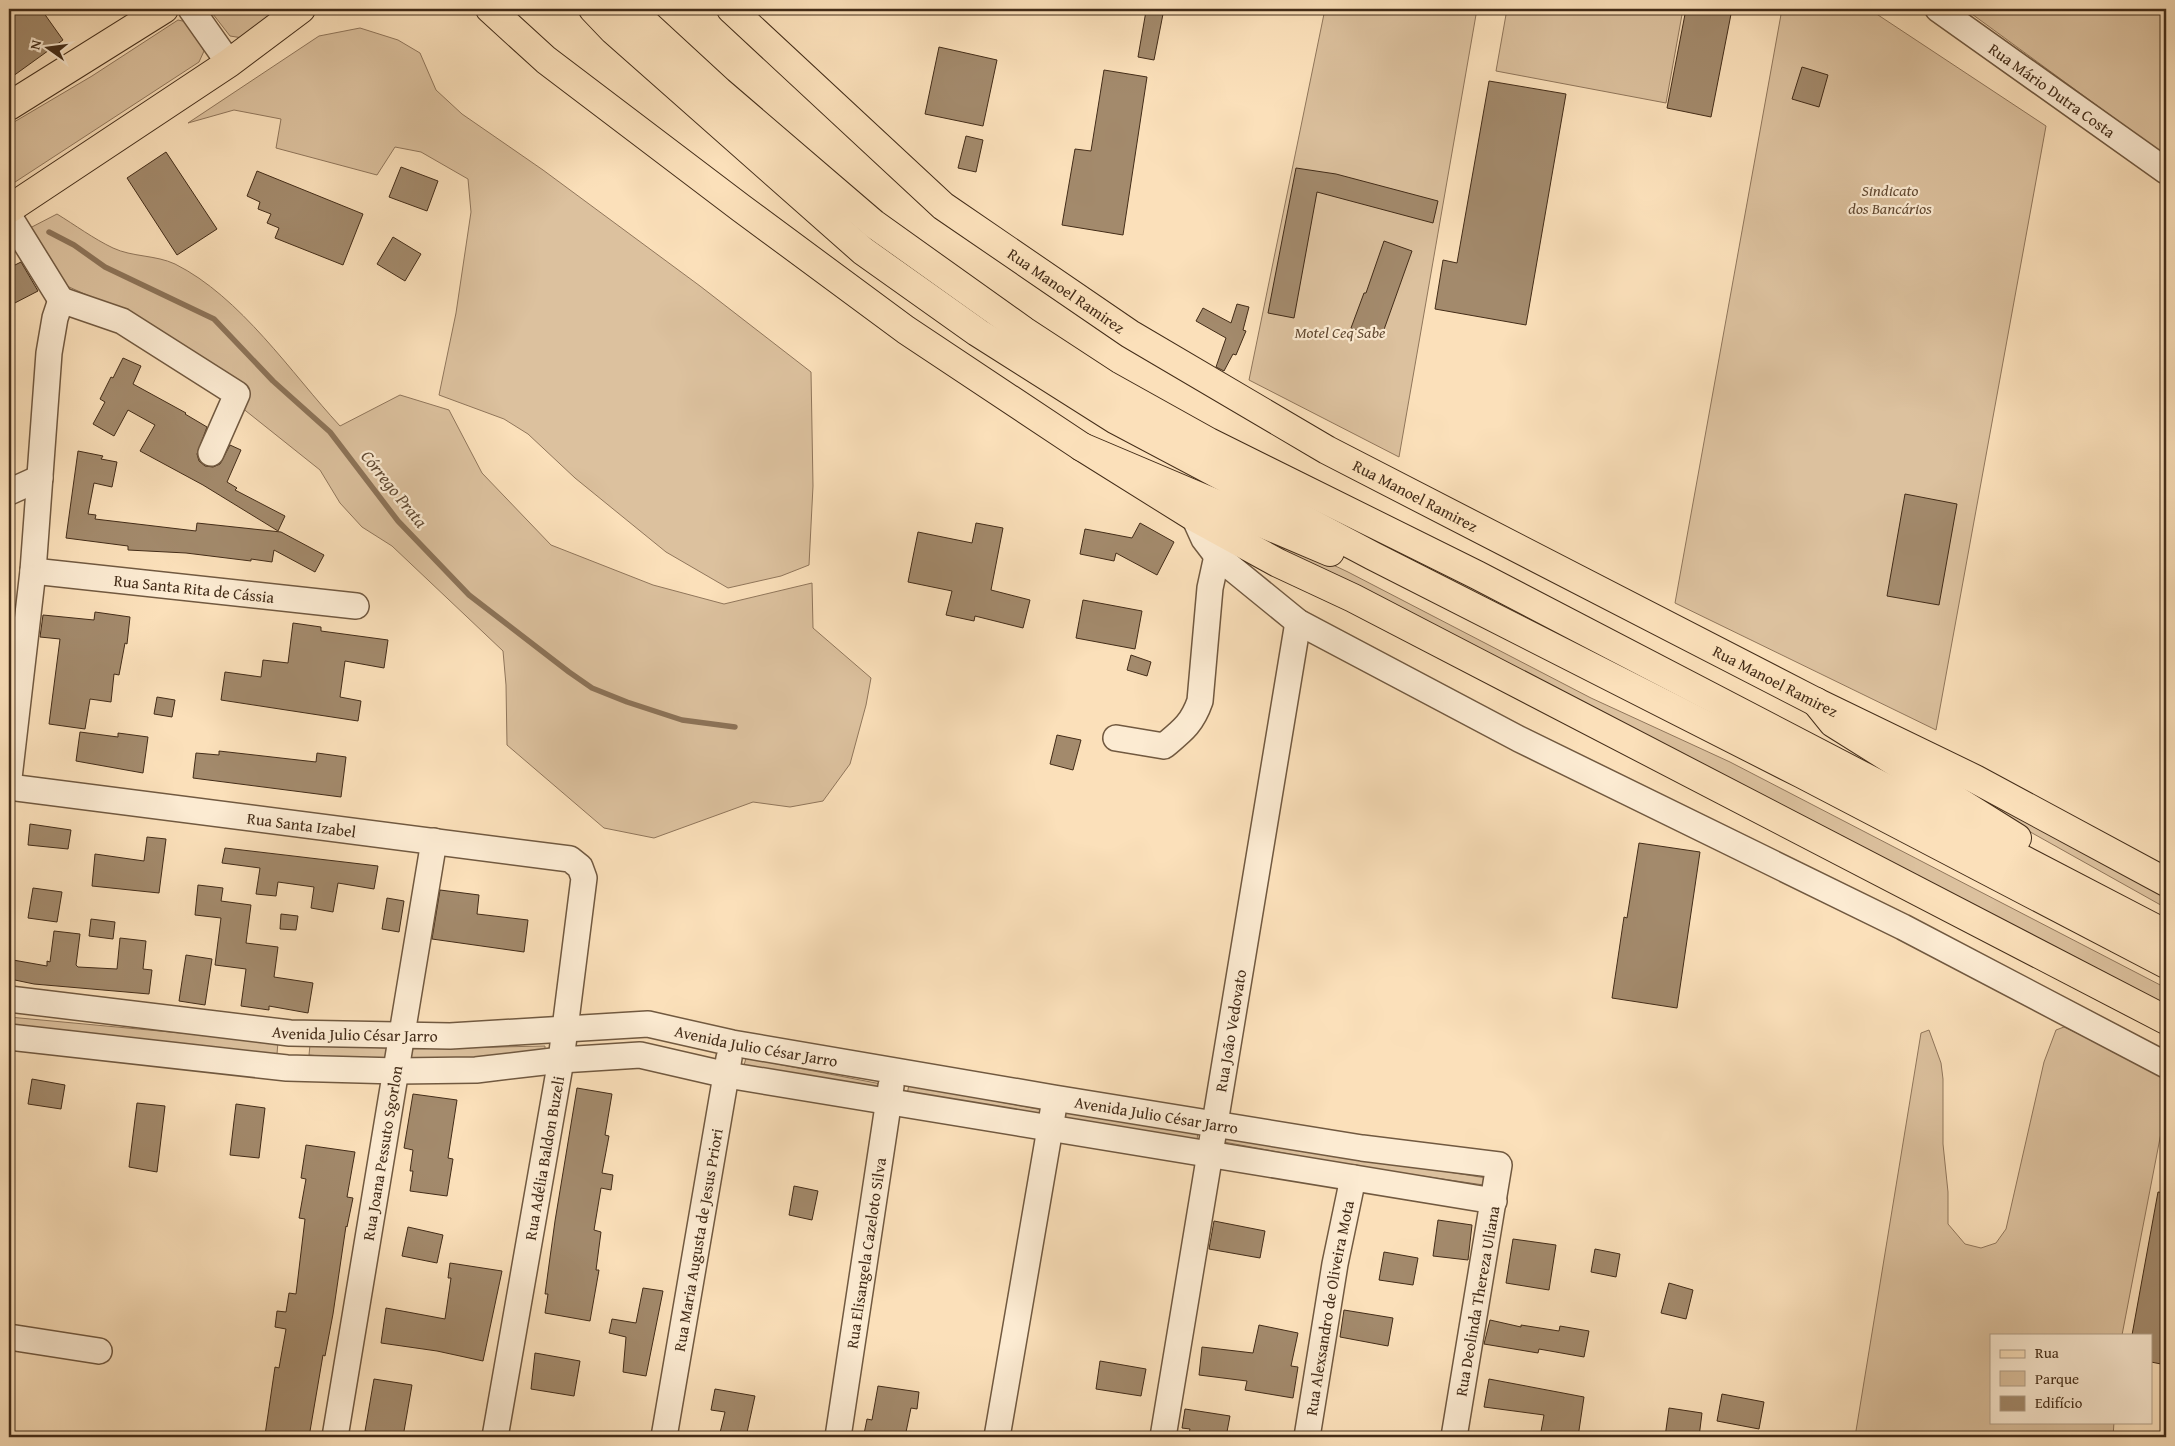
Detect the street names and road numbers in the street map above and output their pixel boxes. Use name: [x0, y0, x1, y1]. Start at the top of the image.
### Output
street label: Rua Mário Dutra Costa: [1984, 37, 2121, 144]
street label: Rua Manoel Ramirez: [1003, 242, 1130, 339]
street label: Rua Manoel Ramirez: [1349, 453, 1482, 538]
street label: Rua Santa Rita de Cássia: [113, 568, 276, 609]
street label: Rua Manoel Ramirez: [1709, 639, 1842, 723]
street label: Rua Santa Izabel: [246, 806, 358, 844]
street label: Rua João Vedovato: [1208, 967, 1252, 1094]
street label: Avenida Julio César Jarro: [672, 1018, 840, 1073]
street label: Avenida Julio César Jarro: [271, 1019, 438, 1048]
street label: Rua Joana Pessuto Sgorlon: [356, 1064, 409, 1242]
street label: Rua Adélia Baldon Buzeli: [518, 1074, 570, 1242]
street label: Avenida Julio César Jarro: [1073, 1090, 1240, 1140]
street label: Rua Maria Augusta de Jesus Priori: [667, 1126, 729, 1353]
street label: Rua Elisangela Cazeloto Silva: [840, 1155, 892, 1350]
street label: Rua Alexsandro de Oliveira Mota: [1299, 1198, 1360, 1417]
street label: Rua Deolinda Thereza Uliana: [1448, 1203, 1506, 1398]

